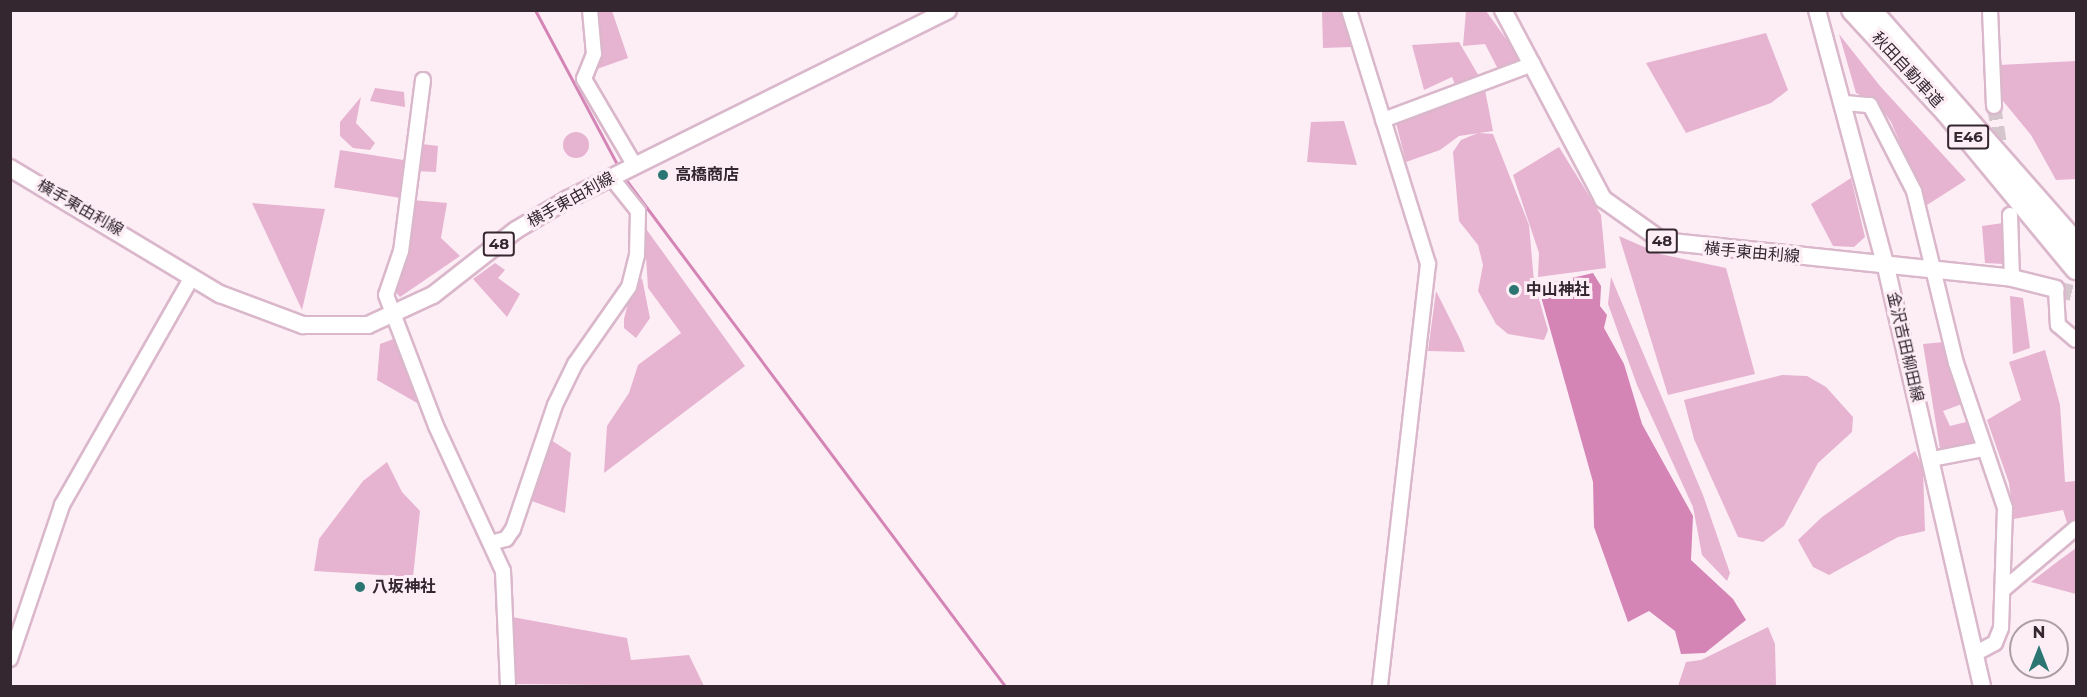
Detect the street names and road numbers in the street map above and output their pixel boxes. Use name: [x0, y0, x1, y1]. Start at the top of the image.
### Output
street label: 秋田自動車道: [1867, 28, 1947, 112]
road number: E46: [1947, 125, 1989, 149]
street label: 横手東由利線: [524, 168, 618, 232]
street label: 横手東由利線: [34, 176, 126, 240]
road number: 48: [1646, 229, 1678, 253]
road number: 48: [482, 232, 516, 256]
street label: 横手東由利線: [1703, 239, 1801, 267]
street label: 金沢吉田柳田線: [1883, 290, 1927, 404]

